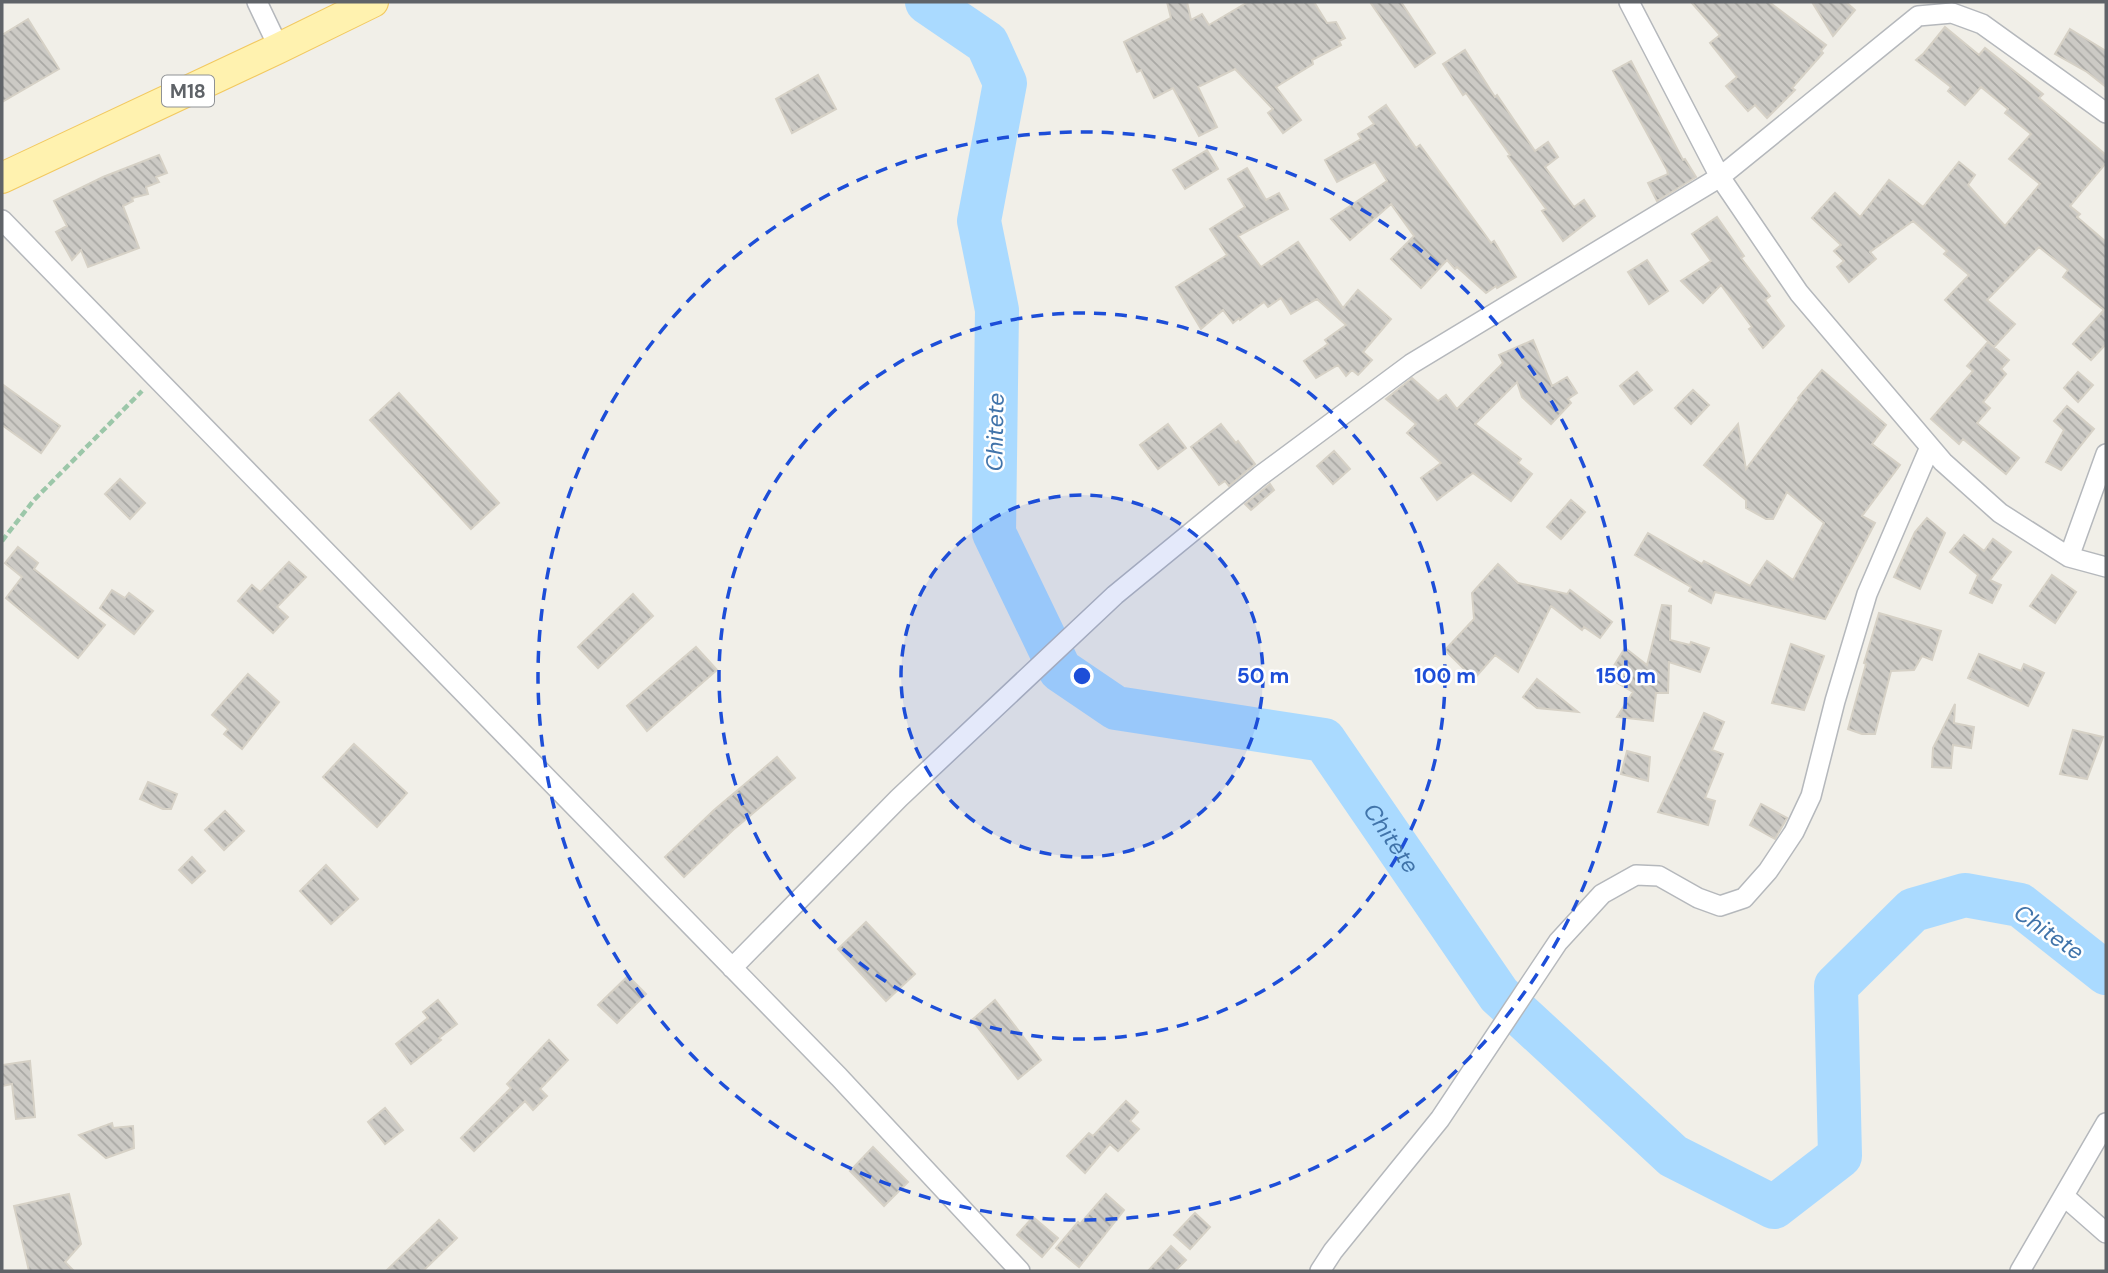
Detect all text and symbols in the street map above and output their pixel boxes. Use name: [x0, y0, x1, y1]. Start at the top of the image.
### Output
road number: M18: [162, 76, 214, 106]
water label: Chitete: [979, 392, 1011, 472]
text: 50 m: [1237, 662, 1289, 690]
text: 100 m: [1414, 662, 1476, 690]
text: 150 m: [1596, 662, 1656, 690]
centre of rings: [1070, 664, 1094, 688]
water label: Chitete: [1357, 797, 1426, 879]
water label: Chitete: [2008, 897, 2090, 967]

